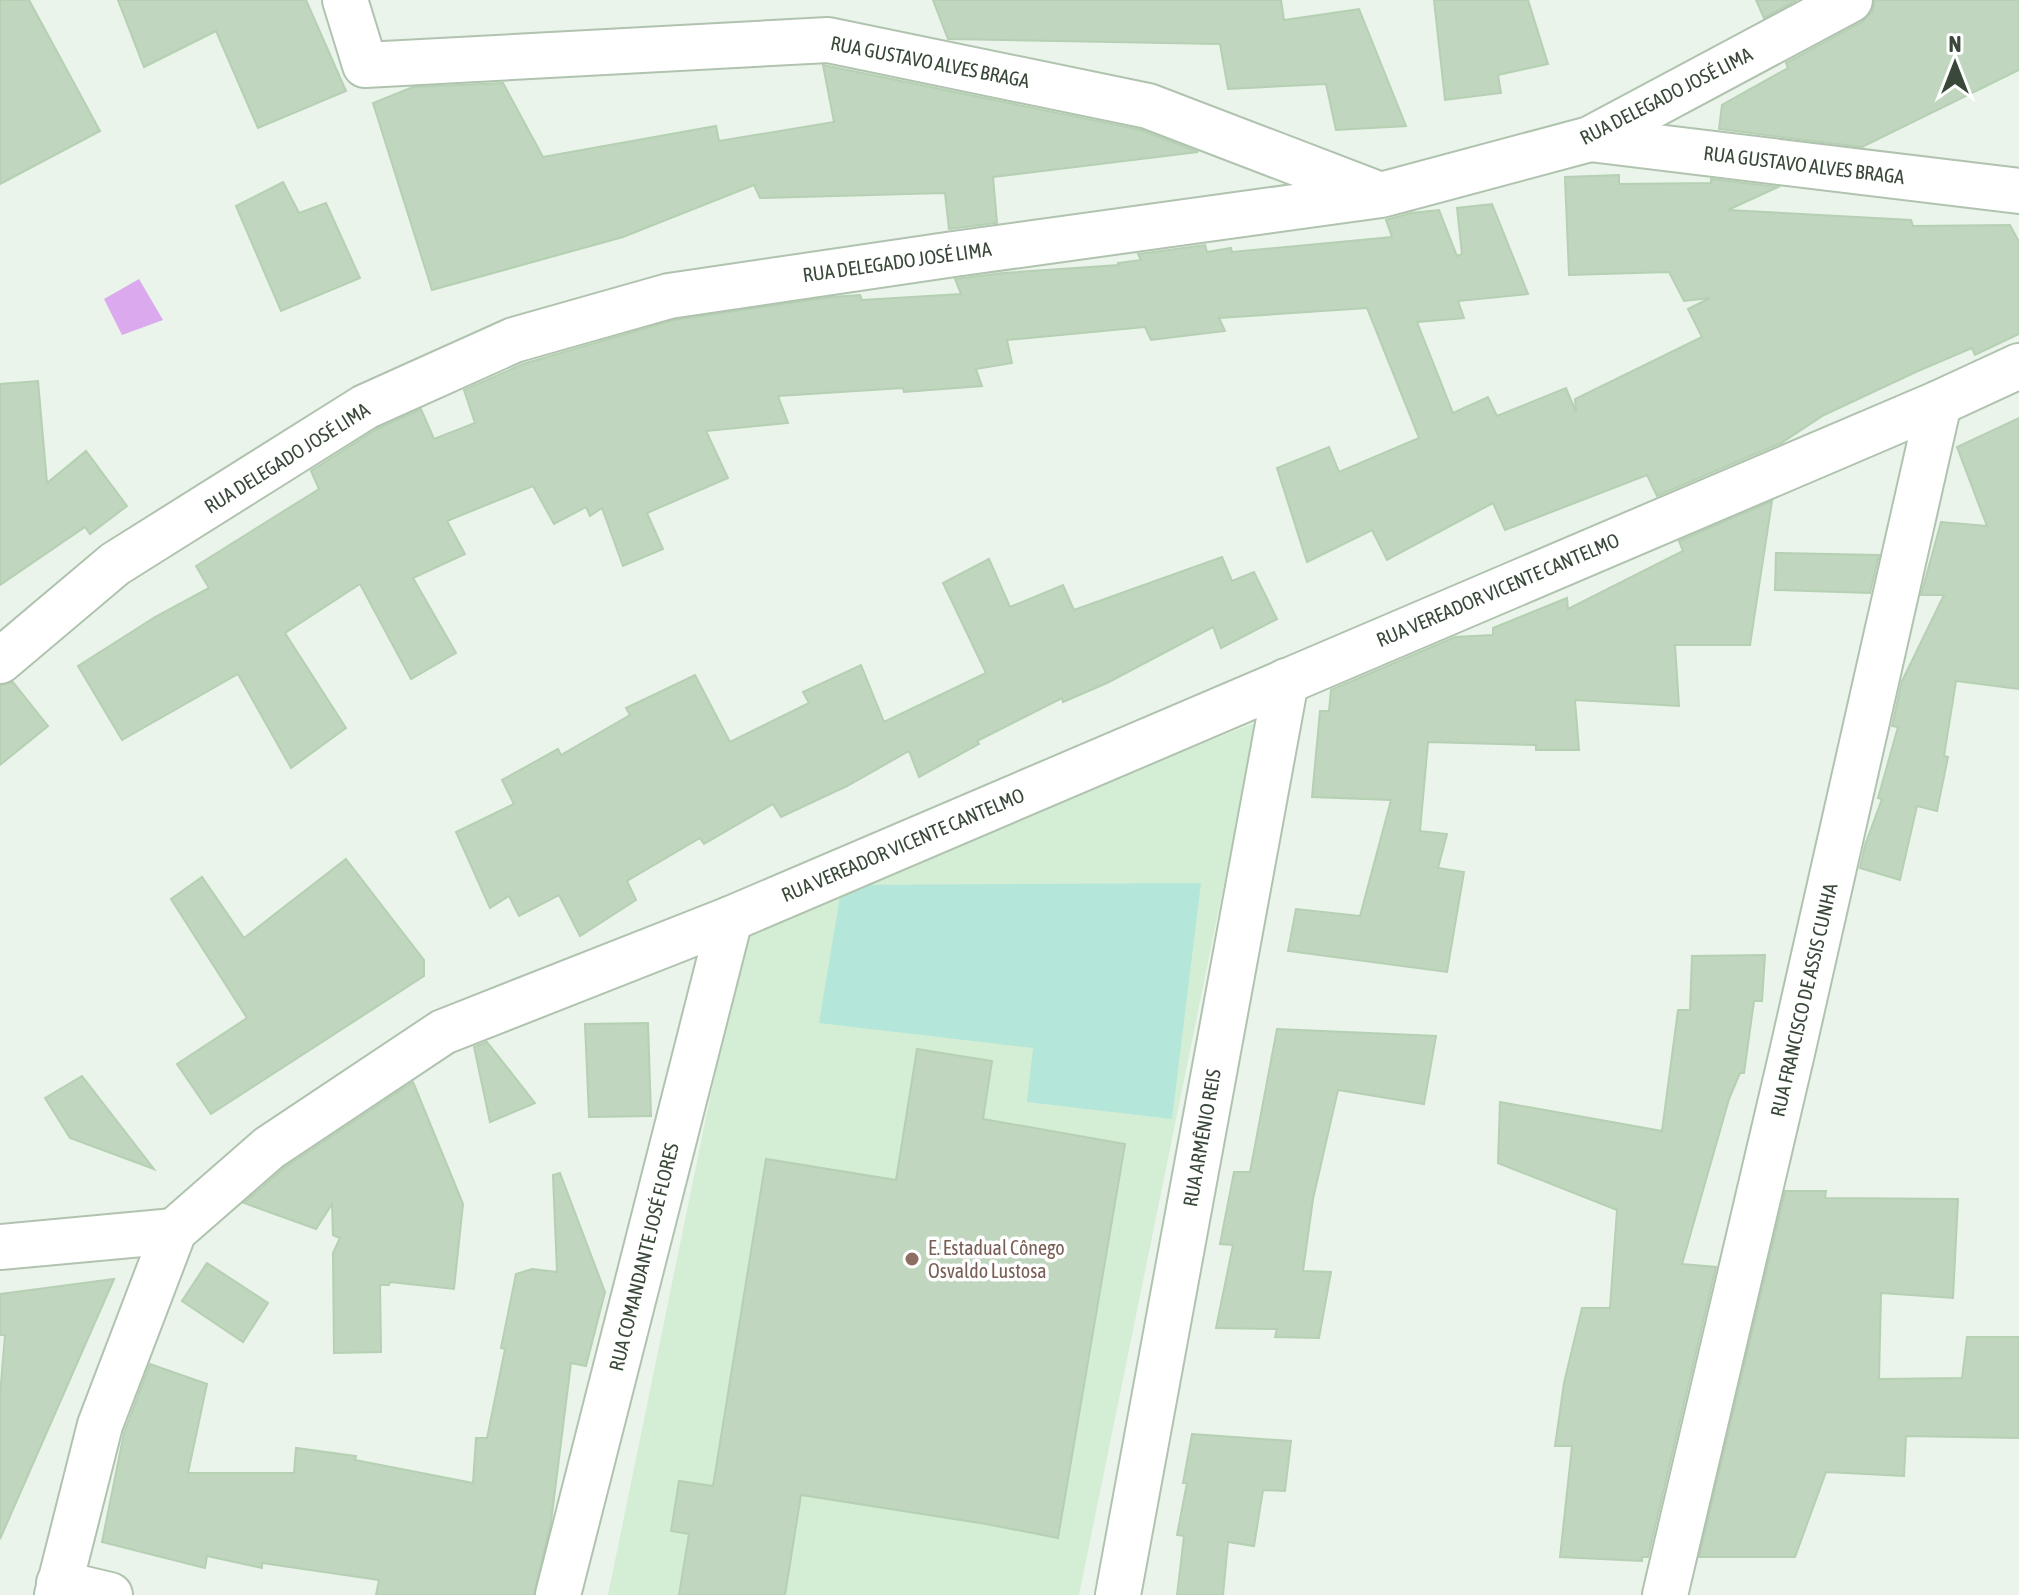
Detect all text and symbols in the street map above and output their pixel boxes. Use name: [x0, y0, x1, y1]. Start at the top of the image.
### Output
north arrow: [1915, 24, 1995, 104]
street label: RUA GUSTAVO ALVES BRAGA: [829, 31, 1032, 92]
text: N: [1949, 31, 1961, 57]
street label: RUA DELEGADO JOSÉ LIMA: [1576, 42, 1756, 149]
street label: RUA GUSTAVO ALVES BRAGA: [1702, 141, 1906, 188]
street label: RUA DELEGADO JOSÉ LIMA: [801, 237, 993, 286]
street label: RUA DELEGADO JOSÉ LIMA: [200, 397, 374, 518]
street label: RUA VEREADOR VICENTE CANTELMO: [1373, 528, 1623, 651]
street label: RUA VEREADOR VICENTE CANTELMO: [778, 783, 1028, 906]
street label: RUA FRANCISCO DE ASSIS CUNHA: [1765, 881, 1842, 1119]
street label: RUA ARMÊNIO REIS: [1178, 1067, 1225, 1209]
street label: RUA COMANDANTE JOSÉ FLORES: [604, 1140, 683, 1373]
place label: E. Estadual Cônego Osvaldo Lustosa: [928, 1236, 1065, 1282]
marker: E. Estadual Cônego Osvaldo Lustosa: [903, 1250, 921, 1268]

